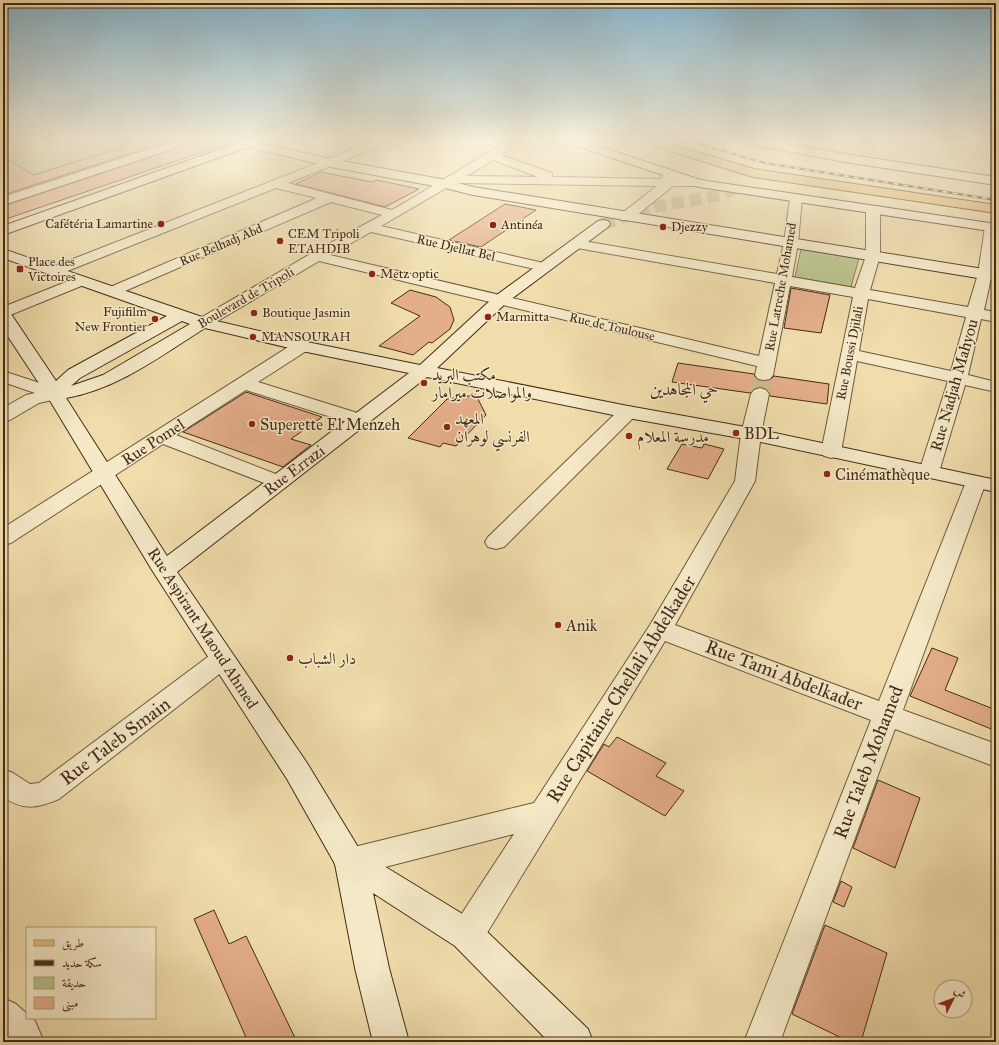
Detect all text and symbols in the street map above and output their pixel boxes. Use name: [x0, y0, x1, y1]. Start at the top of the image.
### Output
place label: Cafétéria Lamartine: [45, 216, 154, 232]
place label: Antinéa: [500, 217, 543, 233]
marker: Cafétéria Lamartine: [156, 219, 166, 229]
place label: Djezzy: [671, 219, 709, 235]
street label: Rue Belhadj Abd: [177, 220, 265, 270]
marker: Antinéa: [488, 220, 498, 230]
street label: Rue Latreche Mohamed: [762, 221, 800, 353]
marker: Djezzy: [658, 222, 668, 232]
place label: CEM Tripoli ETAHDIB: [288, 226, 360, 257]
street label: Rue Djellat Bel: [415, 231, 497, 265]
marker: CEM Tripoli ETAHDIB: [275, 236, 285, 246]
place label: Place des Victoires: [27, 254, 76, 285]
marker: Place des Victoires: [15, 264, 25, 274]
street label: Boulevard de Tripoli: [195, 264, 297, 332]
place label: Metz optic: [380, 266, 439, 282]
marker: Metz optic: [367, 269, 377, 279]
place label: Fujifilm New Frontier: [74, 304, 147, 335]
street label: Rue Boussi Djilali: [833, 304, 867, 401]
place label: Boutique Jasmin: [262, 305, 350, 321]
marker: Boutique Jasmin: [249, 308, 259, 318]
place label: Marmitta: [496, 309, 549, 325]
street label: Rue de Toulouse: [568, 309, 657, 345]
marker: Marmitta: [483, 312, 493, 322]
marker: Fujifilm New Frontier: [150, 314, 160, 324]
street label: Rue Nadjah Mahyou: [926, 316, 982, 453]
place label: MANSOURAH: [261, 329, 351, 345]
marker: MANSOURAH: [248, 332, 258, 342]
place label: مكتب البريد والمواصلات ميرامار: [430, 365, 532, 403]
marker: مكتب البريد والمواصلات ميرامار: [419, 378, 429, 388]
district label: حي المجاهدين: [650, 379, 718, 404]
place label: المعهد الفرنسي لوهران: [455, 409, 530, 452]
street label: Rue Pomel: [118, 414, 189, 469]
place label: Superette El Menzeh: [260, 415, 400, 434]
marker: Superette El Menzeh: [247, 419, 257, 429]
marker: المعهد الفرنسي لوهران: [442, 422, 452, 432]
place label: BDL: [744, 424, 779, 443]
place label: مدرسة المعلام: [637, 427, 709, 451]
marker: BDL: [731, 428, 741, 438]
marker: مدرسة المعلام: [624, 431, 634, 441]
street label: Rue Errazi: [260, 440, 329, 499]
place label: Cinémathèque: [835, 465, 930, 485]
marker: Cinémathèque: [822, 469, 832, 479]
street label: Rue Aspirant Maoud Ahmed: [144, 544, 262, 712]
street label: Rue Capitaine Chellali Abdelkader: [541, 570, 701, 807]
place label: Anik: [565, 616, 598, 635]
marker: Anik: [553, 620, 563, 630]
street label: Rue Tami Abdelkader: [702, 634, 867, 716]
place label: دار الشباب: [298, 649, 356, 669]
marker: دار الشباب: [285, 653, 295, 663]
street label: Rue Taleb Mohamed: [828, 682, 908, 842]
street label: Rue Taleb Smain: [55, 692, 175, 790]
legend: [26, 927, 156, 1019]
text: طريق: [62, 936, 84, 951]
text: سكة حديد: [62, 956, 102, 970]
text: حديقة: [62, 976, 86, 991]
north arrow: [933, 979, 973, 1019]
text: ش: [952, 984, 969, 1001]
text: مبنى: [62, 996, 78, 1012]

